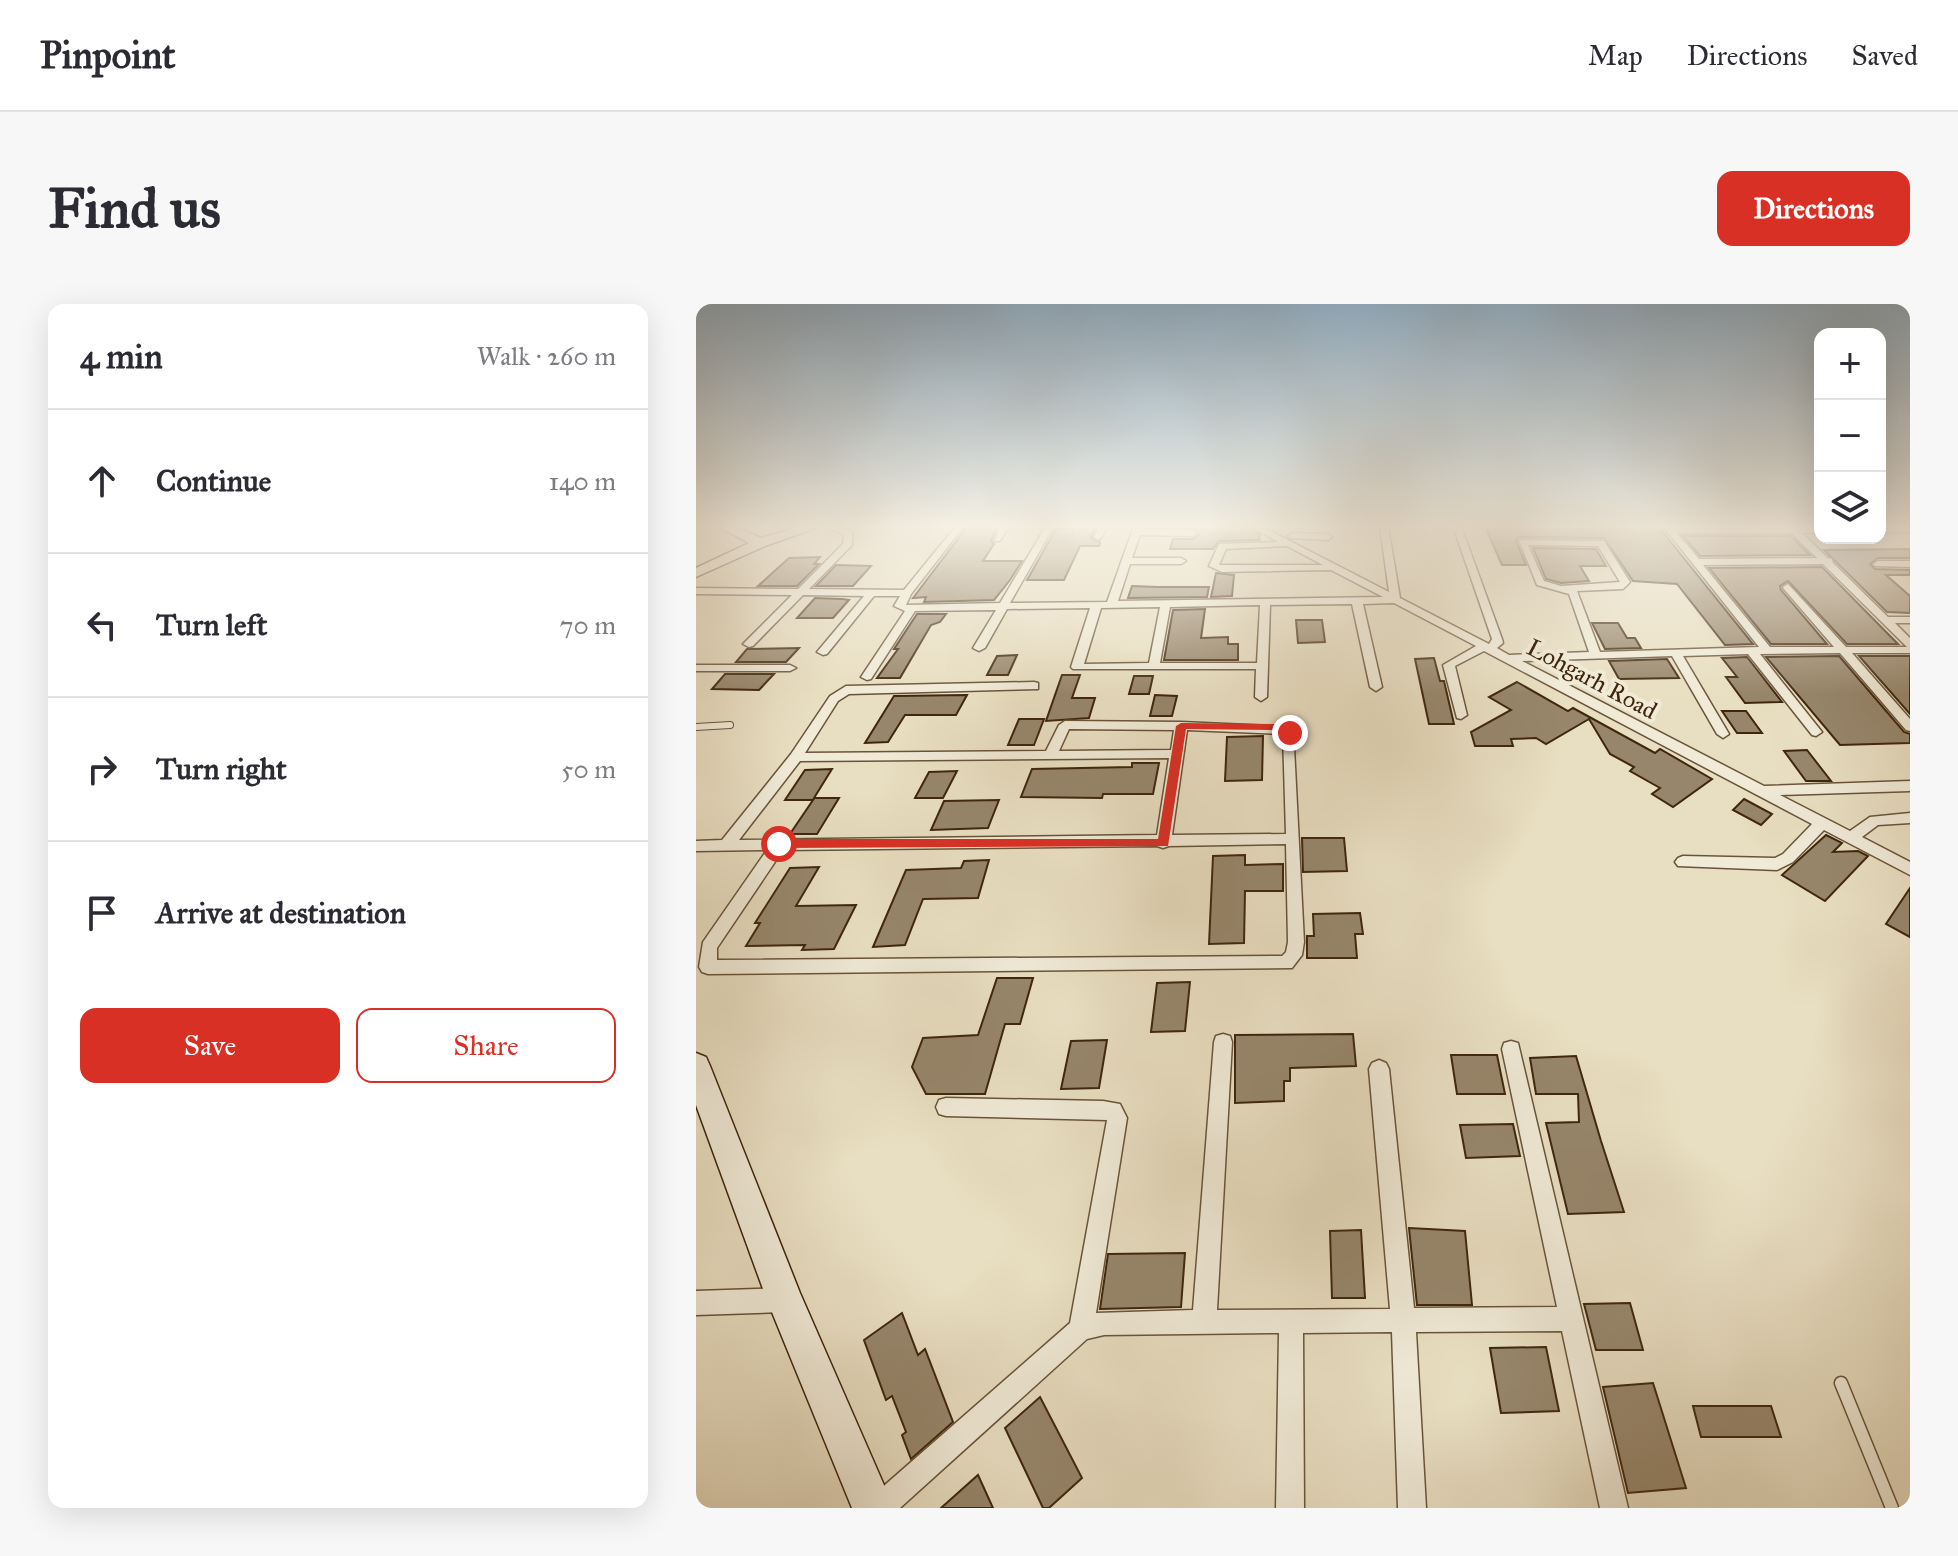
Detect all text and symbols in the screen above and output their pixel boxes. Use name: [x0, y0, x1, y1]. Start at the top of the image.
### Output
text: Pinpoint: [40, 32, 176, 78]
text: Map: [1588, 38, 1643, 73]
text: Directions: [1687, 38, 1808, 73]
text: Saved: [1852, 38, 1918, 73]
button: Directions: [1717, 171, 1910, 246]
text: Find us: [48, 174, 221, 242]
map controls: [1814, 328, 1886, 544]
button: +: [1814, 328, 1886, 400]
text: 4 min: [80, 336, 163, 377]
text: Walk · 260 m: [477, 340, 616, 372]
button: −: [1814, 400, 1886, 472]
icon: ahead: [80, 459, 124, 503]
text: Continue: [156, 463, 271, 499]
text: 140 m: [549, 465, 616, 497]
button: layers: [1814, 472, 1886, 544]
icon: left: [80, 603, 124, 647]
text: Turn left: [156, 607, 267, 643]
text: 70 m: [560, 609, 616, 641]
street label: Lohgarh Road: [1522, 632, 1662, 726]
route end: [1272, 715, 1308, 751]
icon: right: [80, 747, 124, 791]
text: Turn right: [156, 751, 287, 787]
text: 50 m: [561, 753, 616, 785]
route start: [761, 826, 797, 862]
icon: arrive: [80, 891, 124, 935]
text: Arrive at destination: [156, 895, 406, 931]
button: Save: [80, 1008, 340, 1083]
button: Share: [356, 1008, 616, 1083]

